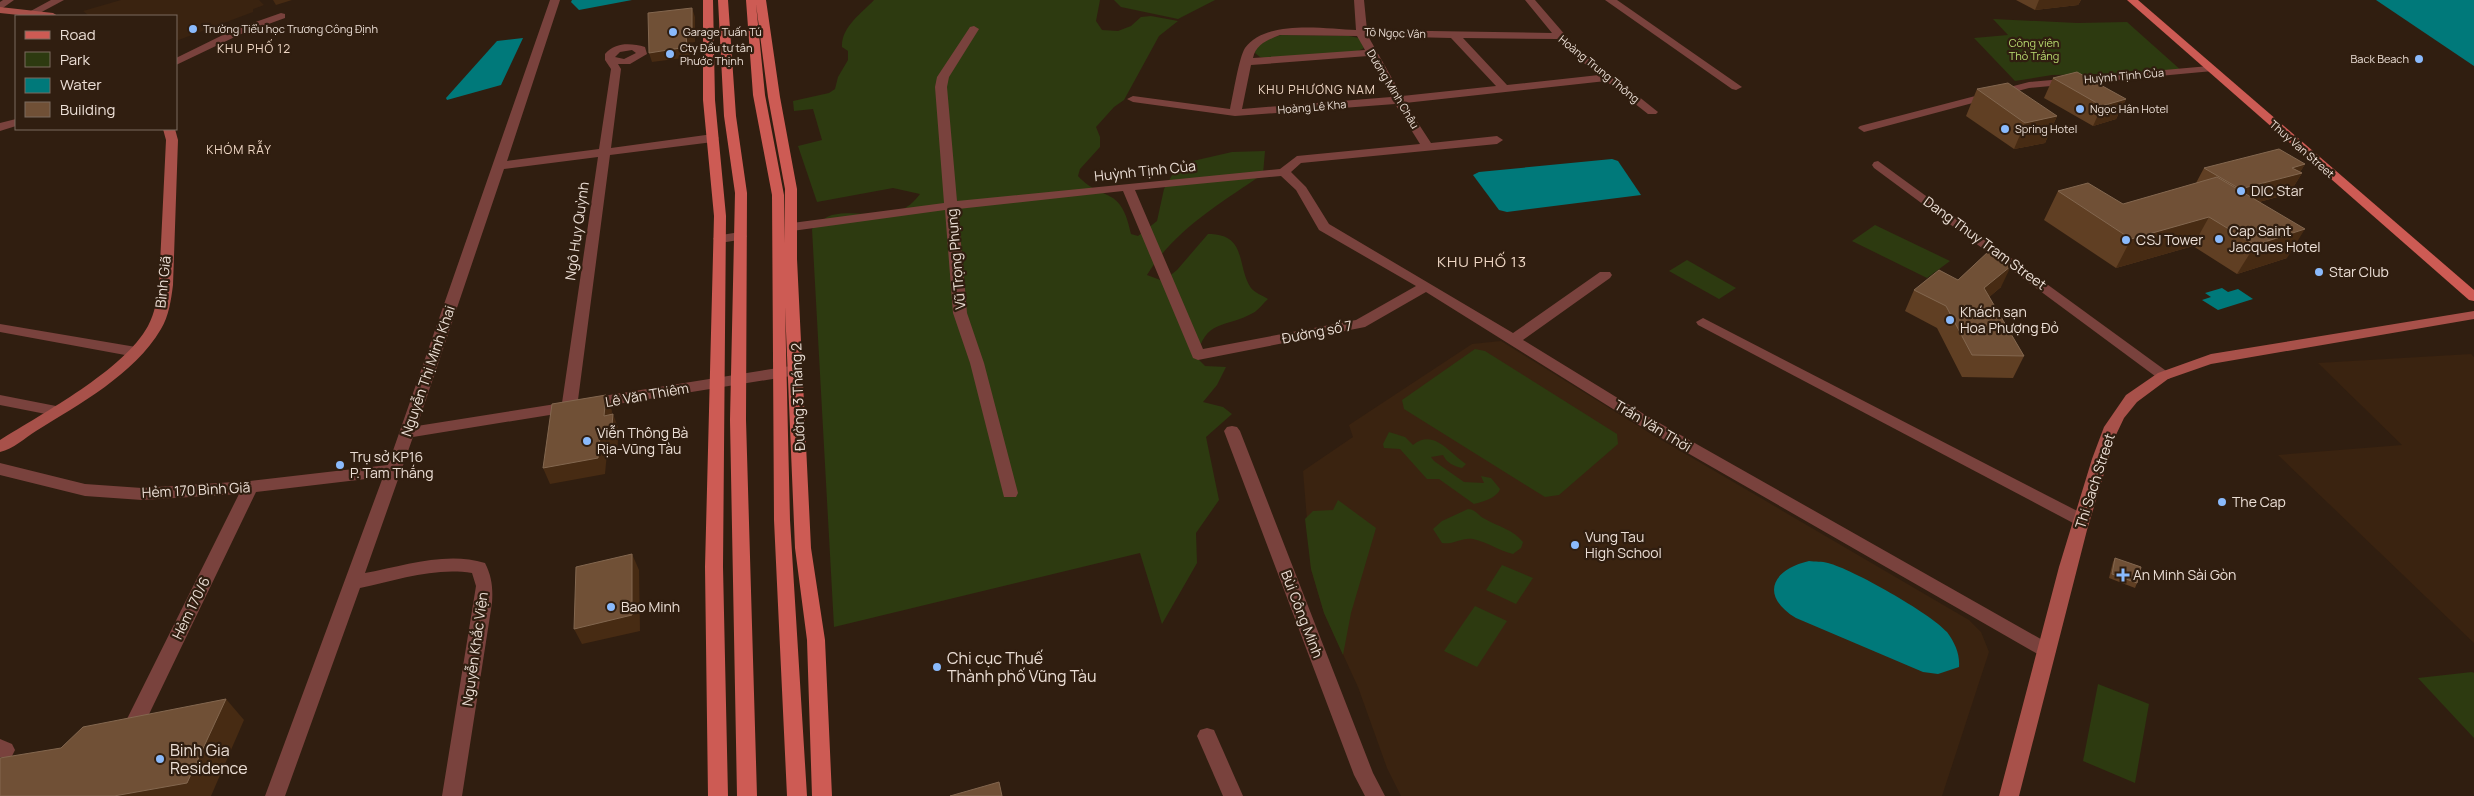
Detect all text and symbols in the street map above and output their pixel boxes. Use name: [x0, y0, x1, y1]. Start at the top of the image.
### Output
legend: [15, 15, 178, 130]
place label: Trường Tiểu học Trương Công Định: [203, 21, 378, 36]
marker: Trường Tiểu học Trương Công Định: [187, 23, 199, 35]
text: Road: [60, 24, 96, 45]
place label: Garage Tuấn Tú: [683, 24, 762, 39]
street label: Tô Ngọc Vân: [1364, 24, 1426, 41]
marker: Garage Tuấn Tú: [667, 26, 679, 38]
street label: Hoàng Trung Thông: [1556, 31, 1643, 106]
park label: Công viên Thỏ Trắng: [2009, 35, 2059, 63]
district label: KHU PHỐ 12: [217, 39, 291, 57]
place label: Cty Đầu tư tân Phước Thịnh: [680, 40, 752, 68]
street label: Dương Minh Châu: [1364, 46, 1423, 131]
marker: Cty Đầu tư tân Phước Thịnh: [664, 48, 676, 60]
text: Park: [60, 49, 90, 70]
place label: Back Beach: [2351, 51, 2409, 66]
marker: Back Beach: [2413, 53, 2425, 65]
street label: Huỳnh Tịnh Của: [2083, 65, 2164, 86]
text: Water: [60, 74, 102, 95]
district label: KHU PHƯƠNG NAM: [1258, 81, 1376, 98]
street label: Hoàng Lê Kha: [1277, 96, 1347, 117]
text: Building: [60, 99, 115, 120]
place label: Ngọc Hân Hotel: [2090, 101, 2168, 116]
marker: Ngọc Hân Hotel: [2074, 103, 2086, 115]
street label: Thuy Van Street: [2267, 116, 2338, 181]
place label: Spring Hotel: [2015, 121, 2077, 136]
marker: Spring Hotel: [1999, 123, 2011, 135]
district label: KHÓM RẪY: [206, 140, 272, 158]
street label: Huỳnh Tịnh Của: [1093, 156, 1197, 185]
street label: Ngô Huy Quỳnh: [560, 180, 593, 282]
place label: DIC Star: [2251, 181, 2304, 200]
marker: DIC Star: [2235, 185, 2247, 197]
street label: Dang Thuy Tram Street: [1920, 191, 2051, 294]
street label: Vũ Trọng Phụng: [942, 208, 969, 310]
place label: Cap Saint Jacques Hotel: [2229, 221, 2321, 256]
place label: CSJ Tower: [2136, 230, 2203, 249]
marker: Cap Saint Jacques Hotel: [2213, 233, 2225, 245]
marker: CSJ Tower: [2120, 234, 2132, 246]
district label: KHU PHỐ 13: [1437, 251, 1527, 272]
street label: Bình Giã: [150, 255, 175, 309]
place label: Star Club: [2329, 262, 2389, 281]
marker: Star Club: [2313, 266, 2325, 278]
place label: Khách sạn Hoa Phượng Đỏ: [1960, 302, 2059, 337]
street label: Nguyễn Thị Minh Khai: [396, 303, 459, 439]
marker: Khách sạn Hoa Phượng Đỏ: [1944, 314, 1956, 326]
street label: Đường số 7: [1280, 315, 1354, 348]
street label: Đường 3 Tháng 2: [786, 343, 809, 451]
street label: Lê Văn Thiêm: [604, 378, 690, 411]
street label: Trần Văn Thời: [1611, 395, 1695, 456]
place label: Viễn Thông Bà Rịa-Vũng Tàu: [597, 423, 688, 458]
street label: Thi Sach Street: [2070, 430, 2119, 531]
marker: Viễn Thông Bà Rịa-Vũng Tàu: [581, 435, 593, 447]
place label: Trụ sở KP16 P. Tam Thắng: [350, 447, 433, 482]
marker: Trụ sở KP16 P. Tam Thắng: [334, 459, 346, 471]
street label: Hẻm 170 Bình Giã: [141, 477, 251, 502]
place label: The Cap: [2232, 492, 2286, 511]
marker: The Cap: [2216, 496, 2228, 508]
place label: Vung Tau High School: [1585, 527, 1662, 562]
marker: Vung Tau High School: [1569, 539, 1581, 551]
place label: An Minh Sài Gòn: [2133, 565, 2236, 584]
street label: Bùi Công Minh: [1277, 567, 1328, 660]
marker: An Minh Sài Gòn: [2117, 569, 2129, 581]
street label: Hẻm 170/6: [167, 573, 214, 642]
street label: Nguyễn Khắc Viện: [457, 591, 492, 707]
place label: Bao Minh: [621, 597, 680, 616]
marker: Bao Minh: [605, 601, 617, 613]
place label: Chi cục Thuế Thành phố Vũng Tàu: [947, 647, 1096, 687]
marker: Chi cục Thuế Thành phố Vũng Tàu: [931, 661, 943, 673]
place label: Binh Gia Residence: [170, 739, 248, 779]
marker: Binh Gia Residence: [154, 753, 166, 765]

